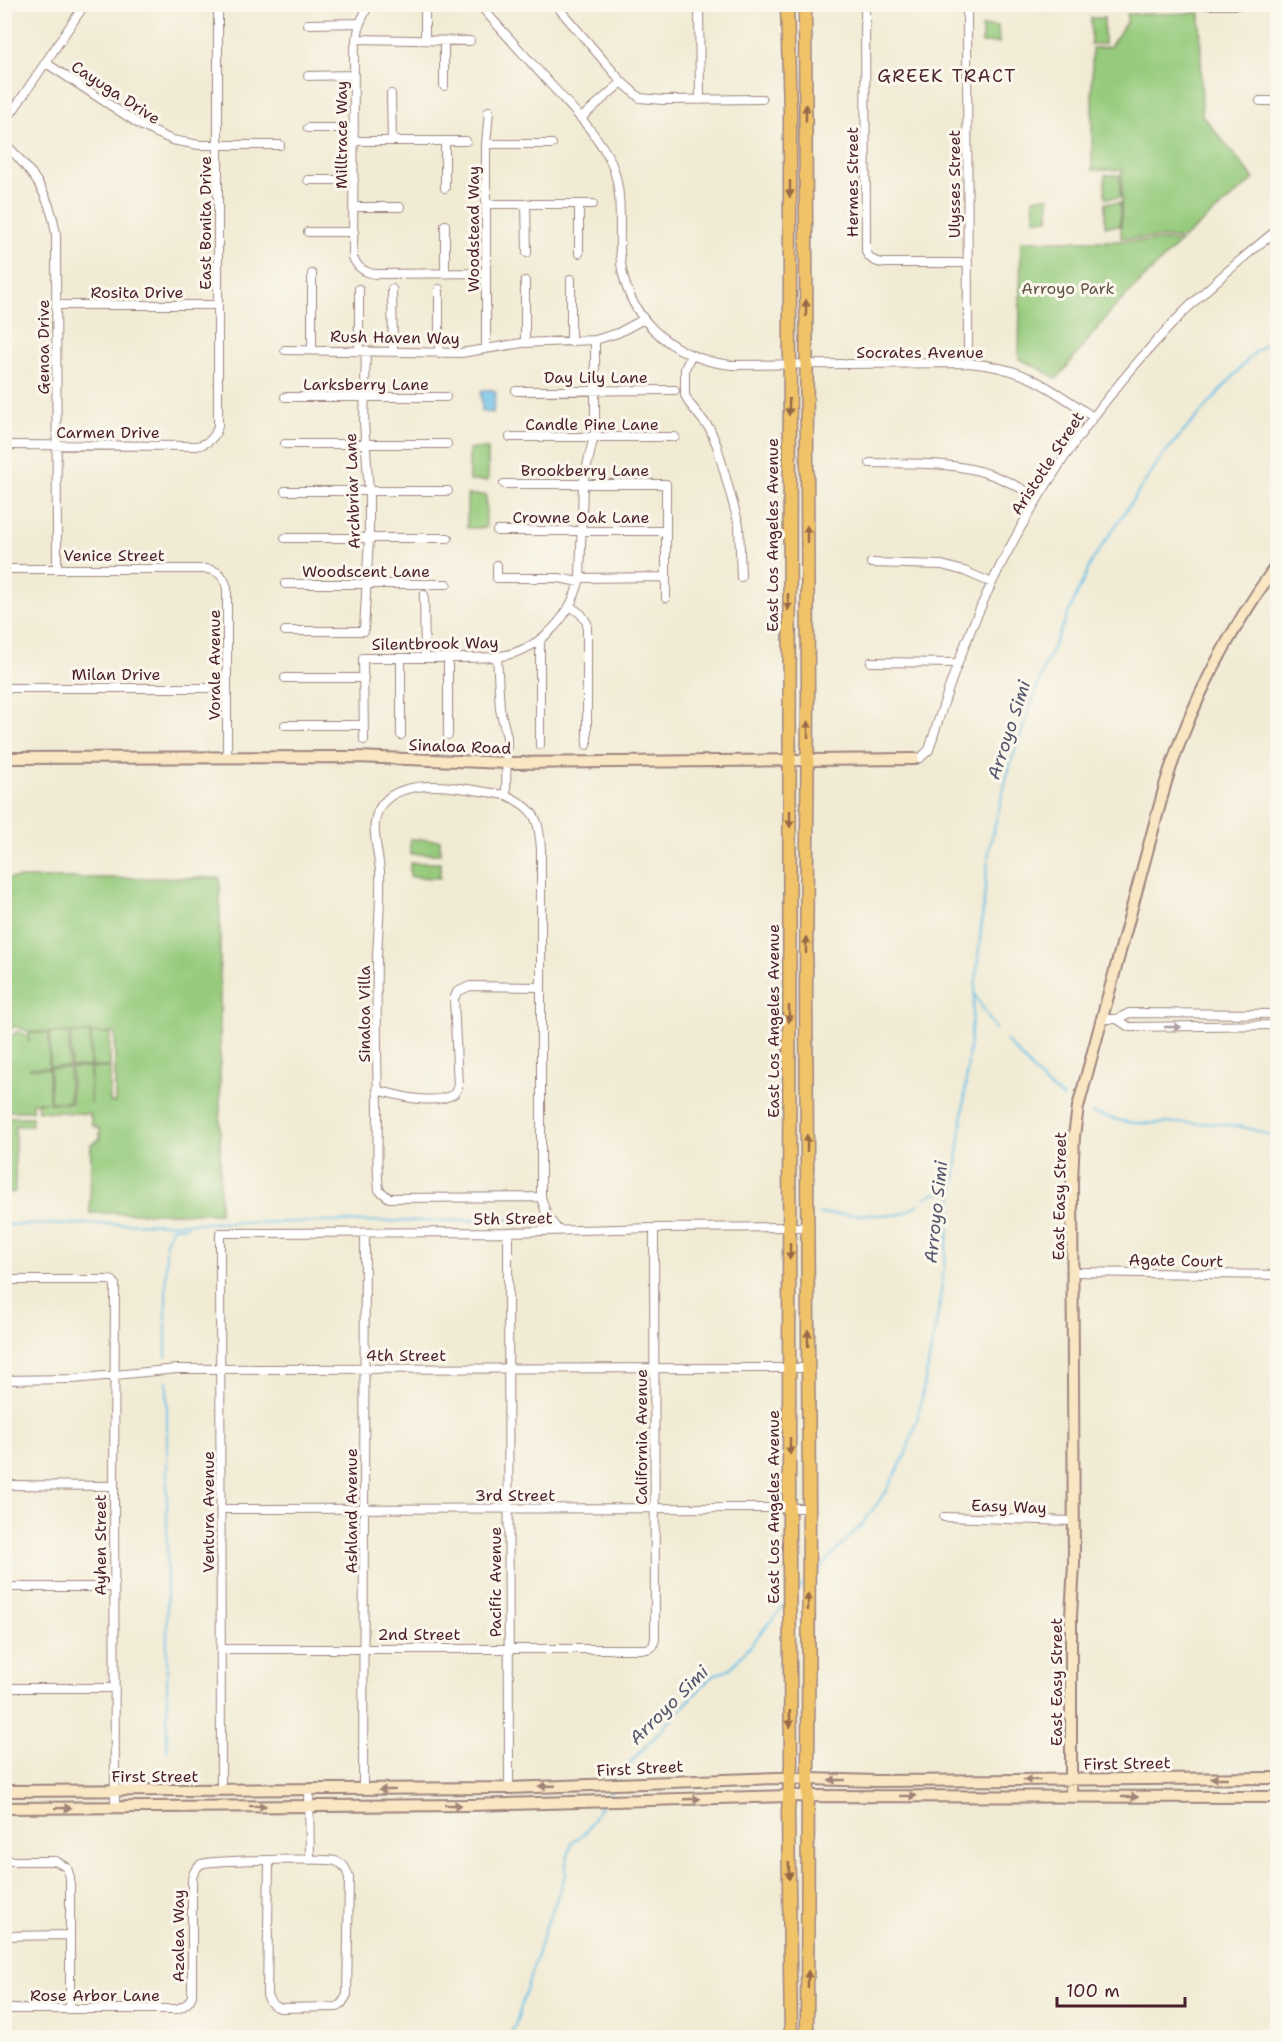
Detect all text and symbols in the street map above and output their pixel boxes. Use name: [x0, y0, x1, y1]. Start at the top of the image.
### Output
street label: Cayuga Drive: [67, 56, 164, 129]
district label: GREEK TRACT: [877, 64, 1017, 88]
street label: Milltrace Way: [331, 81, 352, 189]
one-way arrow: [801, 103, 811, 122]
street label: Hermes Street: [842, 127, 863, 237]
street label: Ulysses Street: [944, 130, 965, 238]
street label: East Bonita Drive: [195, 156, 216, 290]
street label: Woodstead Way: [463, 166, 484, 292]
one-way arrow: [785, 179, 795, 198]
park label: Arroyo Park: [1021, 278, 1115, 299]
street label: Rosita Drive: [90, 282, 184, 303]
one-way arrow: [801, 298, 811, 317]
street label: Genoa Drive: [33, 300, 54, 395]
street label: Rush Haven Way: [330, 326, 460, 349]
street label: Socrates Avenue: [856, 342, 984, 363]
street label: Day Lily Lane: [544, 367, 648, 388]
street label: Larksberry Lane: [303, 374, 429, 395]
one-way arrow: [784, 397, 794, 416]
street label: Aristotle Street: [1006, 407, 1089, 519]
street label: Candle Pine Lane: [525, 414, 659, 435]
street label: Carmen Drive: [56, 422, 160, 443]
street label: Archbriar Lane: [340, 432, 365, 549]
street label: East Los Angeles Avenue: [762, 438, 783, 632]
street label: Brookberry Lane: [521, 460, 649, 481]
street label: Crowne Oak Lane: [513, 507, 649, 528]
one-way arrow: [802, 525, 811, 544]
street label: Venice Street: [63, 545, 165, 566]
street label: Woodscent Lane: [302, 561, 430, 582]
one-way arrow: [783, 592, 793, 611]
street label: Vorale Avenue: [204, 609, 225, 721]
street label: Silentbrook Way: [371, 632, 499, 655]
street label: Milan Drive: [72, 664, 160, 685]
water label: Arroyo Simi: [982, 676, 1037, 783]
one-way arrow: [803, 720, 813, 739]
street label: Sinaloa Road: [408, 734, 512, 759]
one-way arrow: [785, 809, 795, 828]
street label: East Los Angeles Avenue: [763, 924, 784, 1118]
one-way arrow: [801, 936, 811, 955]
street label: Sinaloa Villa: [354, 965, 375, 1063]
one-way arrow: [784, 1004, 794, 1023]
one-way arrow: [1164, 1022, 1183, 1032]
street label: East Easy Street: [1048, 1132, 1071, 1260]
one-way arrow: [802, 1133, 812, 1152]
water label: Arroyo Simi: [919, 1159, 953, 1264]
street label: 5th Street: [473, 1207, 553, 1230]
one-way arrow: [785, 1241, 795, 1260]
street label: Agate Court: [1129, 1249, 1223, 1272]
one-way arrow: [803, 1328, 813, 1347]
street label: 4th Street: [366, 1345, 446, 1366]
street label: California Avenue: [631, 1369, 652, 1505]
street label: East Los Angeles Avenue: [763, 1410, 784, 1604]
one-way arrow: [785, 1436, 795, 1455]
street label: Ashland Avenue: [341, 1448, 362, 1574]
street label: Ventura Avenue: [198, 1451, 219, 1573]
street label: 3rd Street: [475, 1485, 555, 1506]
street label: Ayhen Street: [90, 1494, 111, 1596]
street label: Easy Way: [971, 1495, 1047, 1518]
street label: Pacific Avenue: [485, 1527, 506, 1637]
one-way arrow: [803, 1592, 813, 1611]
street label: East Easy Street: [1046, 1618, 1067, 1746]
street label: 2nd Street: [377, 1624, 461, 1645]
water label: Arroyo Simi: [624, 1659, 715, 1750]
one-way arrow: [786, 1709, 795, 1728]
street label: First Street: [1083, 1752, 1171, 1775]
street label: First Street: [596, 1756, 684, 1781]
street label: First Street: [111, 1766, 199, 1787]
one-way arrow: [1210, 1773, 1229, 1783]
one-way arrow: [828, 1775, 847, 1785]
one-way arrow: [1023, 1775, 1042, 1785]
one-way arrow: [538, 1782, 557, 1791]
one-way arrow: [378, 1785, 397, 1794]
one-way arrow: [899, 1791, 918, 1801]
one-way arrow: [1120, 1793, 1139, 1802]
one-way arrow: [683, 1795, 702, 1804]
one-way arrow: [443, 1800, 462, 1810]
one-way arrow: [248, 1801, 267, 1811]
one-way arrow: [53, 1803, 72, 1812]
one-way arrow: [784, 1861, 794, 1880]
street label: Azalea Way: [168, 1890, 189, 1982]
one-way arrow: [803, 1970, 812, 1989]
scale bar: [1057, 1970, 1184, 2008]
text: 100 m: [1066, 1979, 1120, 2003]
street label: Rose Arbor Lane: [30, 1985, 160, 2006]

